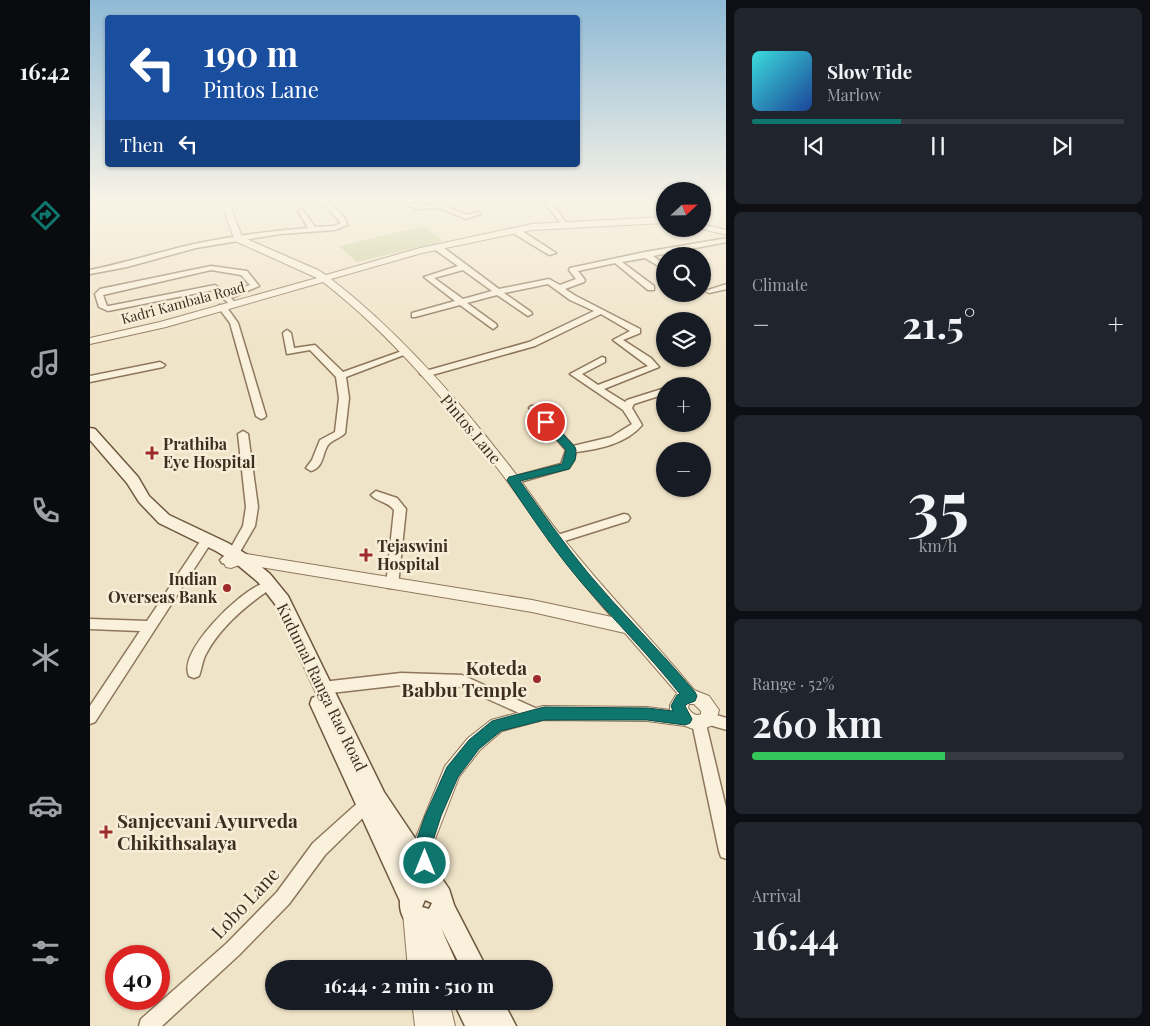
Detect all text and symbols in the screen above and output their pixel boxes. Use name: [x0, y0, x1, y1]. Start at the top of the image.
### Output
text: 190 m: [203, 29, 298, 76]
icon: left: [120, 35, 185, 100]
text: 16:42: [20, 56, 70, 86]
text: Slow Tide: [827, 58, 912, 84]
text: Pintos Lane: [203, 74, 319, 104]
text: Marlow: [827, 84, 881, 105]
icon: left: [174, 130, 202, 158]
text: Then: [120, 131, 164, 157]
icon: previous: [800, 132, 828, 160]
icon: pause: [924, 132, 952, 160]
icon: next: [1048, 132, 1076, 160]
north arrow: [656, 182, 711, 238]
map controls: [656, 182, 711, 497]
icon: directions: [28, 198, 63, 233]
button: search: [656, 247, 711, 302]
text: Climate: [752, 274, 808, 295]
street label: Kadri Kambala Road: [119, 277, 247, 328]
text: 21.5°: [902, 298, 975, 349]
text: −: [752, 305, 770, 342]
text: +: [1108, 305, 1124, 342]
button: layers: [656, 312, 711, 367]
icon: music: [28, 346, 63, 381]
button: +: [656, 377, 711, 432]
street label: Pintos Lane: [436, 390, 506, 468]
pin: [525, 401, 567, 443]
icon: arrive: [532, 408, 560, 436]
place label: Prathiba Eye Hospital: [163, 433, 255, 472]
button: −: [656, 442, 711, 497]
marker: Prathiba Eye Hospital: [145, 446, 159, 460]
text: 35: [907, 459, 969, 545]
icon: phone: [28, 493, 63, 528]
place label: Tejaswini Hospital: [377, 535, 448, 574]
text: km/h: [919, 535, 957, 556]
marker: Tejaswini Hospital: [359, 548, 373, 562]
place label: Indian Overseas Bank: [108, 568, 218, 607]
marker: Indian Overseas Bank: [221, 582, 233, 594]
street label: Kudumal Ranga Rao Road: [273, 599, 372, 774]
icon: climate: [28, 640, 63, 675]
place label: Koteda Babbu Temple: [401, 654, 527, 702]
marker: Koteda Babbu Temple: [531, 673, 543, 685]
text: Range · 52%: [752, 673, 834, 694]
text: 260 km: [752, 697, 883, 748]
icon: car: [28, 788, 63, 823]
place label: Sanjeevani Ayurveda Chikithsalaya: [117, 807, 298, 855]
marker: Sanjeevani Ayurveda Chikithsalaya: [99, 825, 113, 839]
position arrow: [398, 836, 450, 888]
street label: Lobo Lane: [204, 861, 284, 944]
text: Arrival: [752, 885, 801, 906]
text: 16:44: [752, 909, 839, 960]
icon: filters: [28, 935, 63, 970]
speed limit sign: 40: [105, 945, 170, 1010]
text: 16:44 · 2 min · 510 m: [324, 972, 494, 998]

